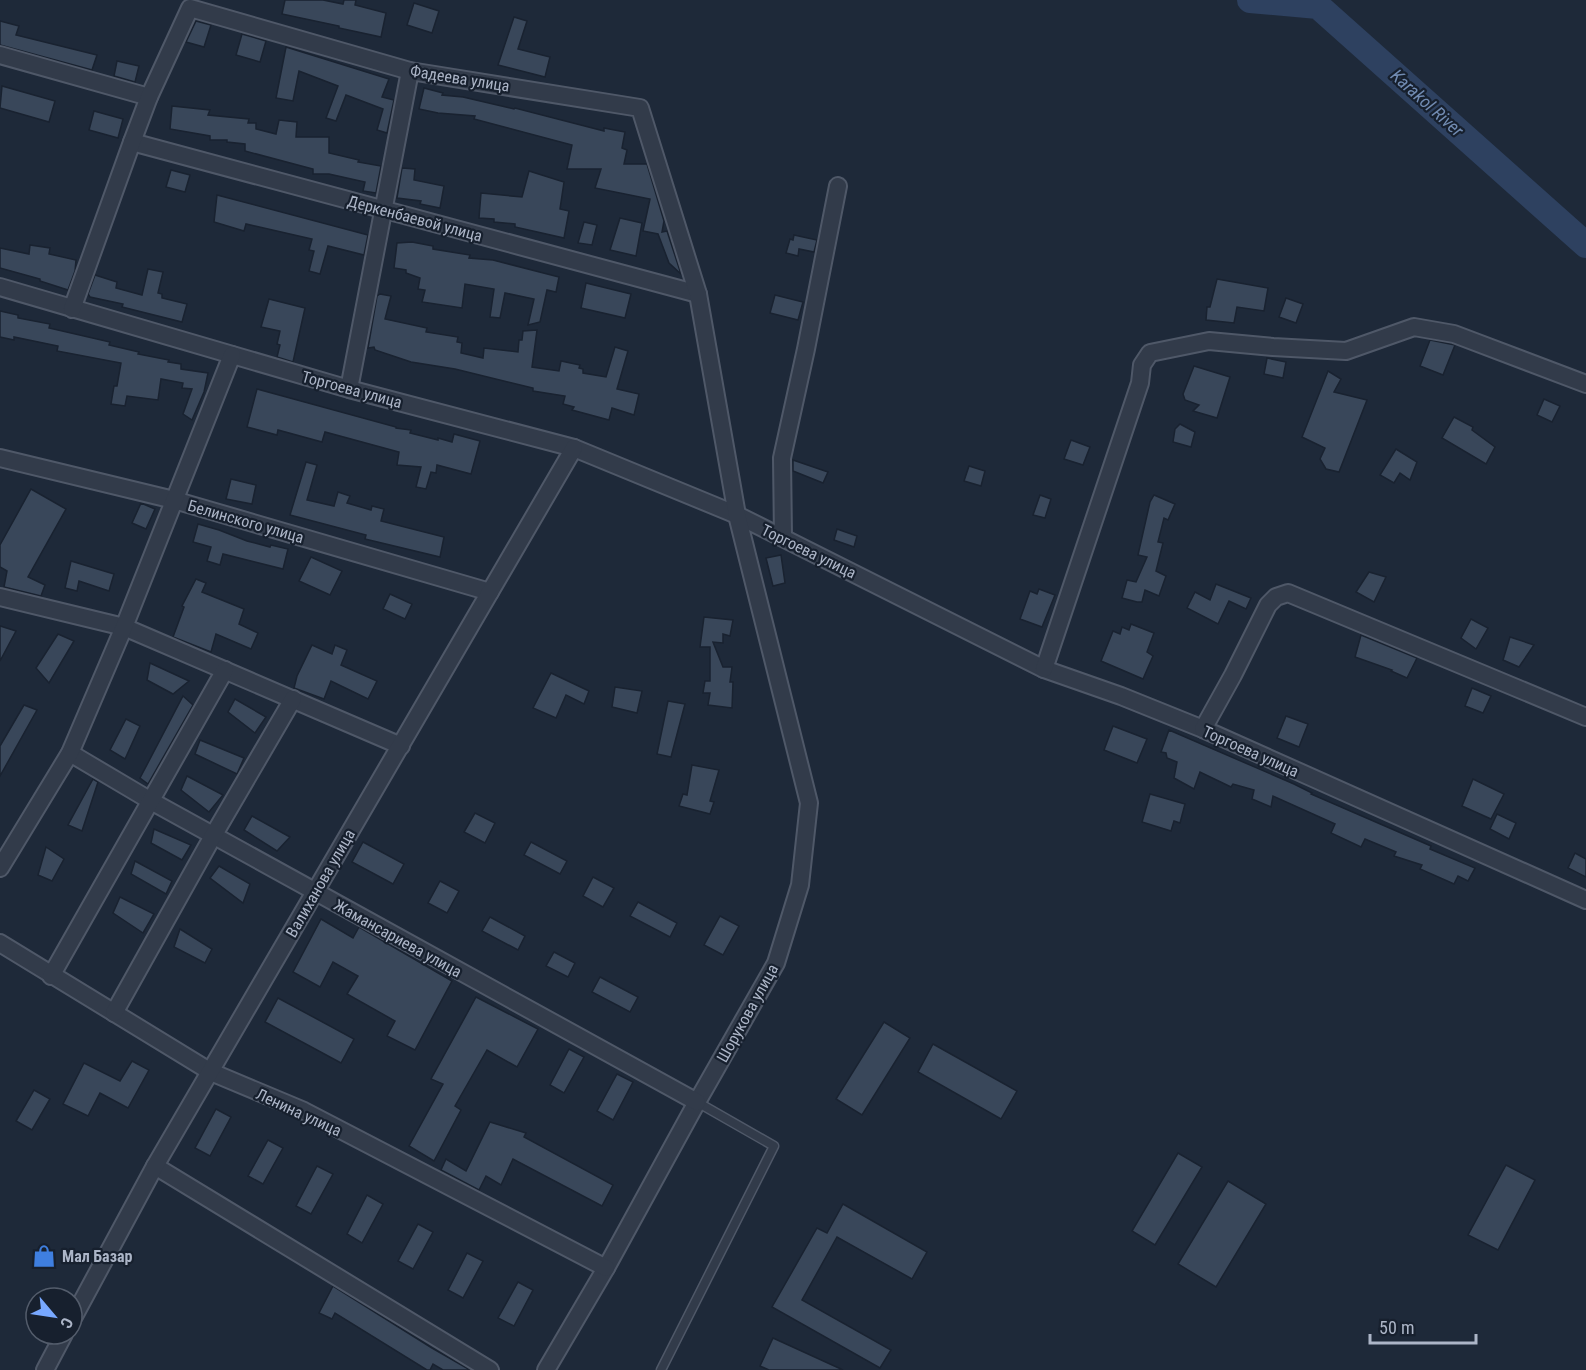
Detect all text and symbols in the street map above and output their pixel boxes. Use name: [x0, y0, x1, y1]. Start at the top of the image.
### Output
street label: Фадеева улица: [409, 61, 511, 96]
water label: Karakol River: [1387, 65, 1468, 141]
street label: Деркенбаевой улица: [345, 191, 484, 246]
street label: Торгоева улица: [300, 367, 404, 412]
street label: Белинского улица: [186, 496, 306, 547]
street label: Торгоева улица: [758, 520, 859, 583]
street label: Торгоева улица: [1200, 722, 1302, 781]
street label: Валиханова улица: [282, 826, 359, 941]
street label: Жамансариева улица: [331, 895, 465, 981]
street label: Шорукова улица: [713, 961, 782, 1066]
street label: Ленина улица: [253, 1084, 344, 1140]
shop icon: Мал Базар: [31, 1243, 57, 1269]
place label: Мал Базар: [62, 1247, 132, 1266]
north arrow: [24, 1286, 84, 1346]
scale bar: [1370, 1307, 1476, 1345]
text: С: [56, 1314, 77, 1332]
text: 50 m: [1379, 1317, 1414, 1338]

